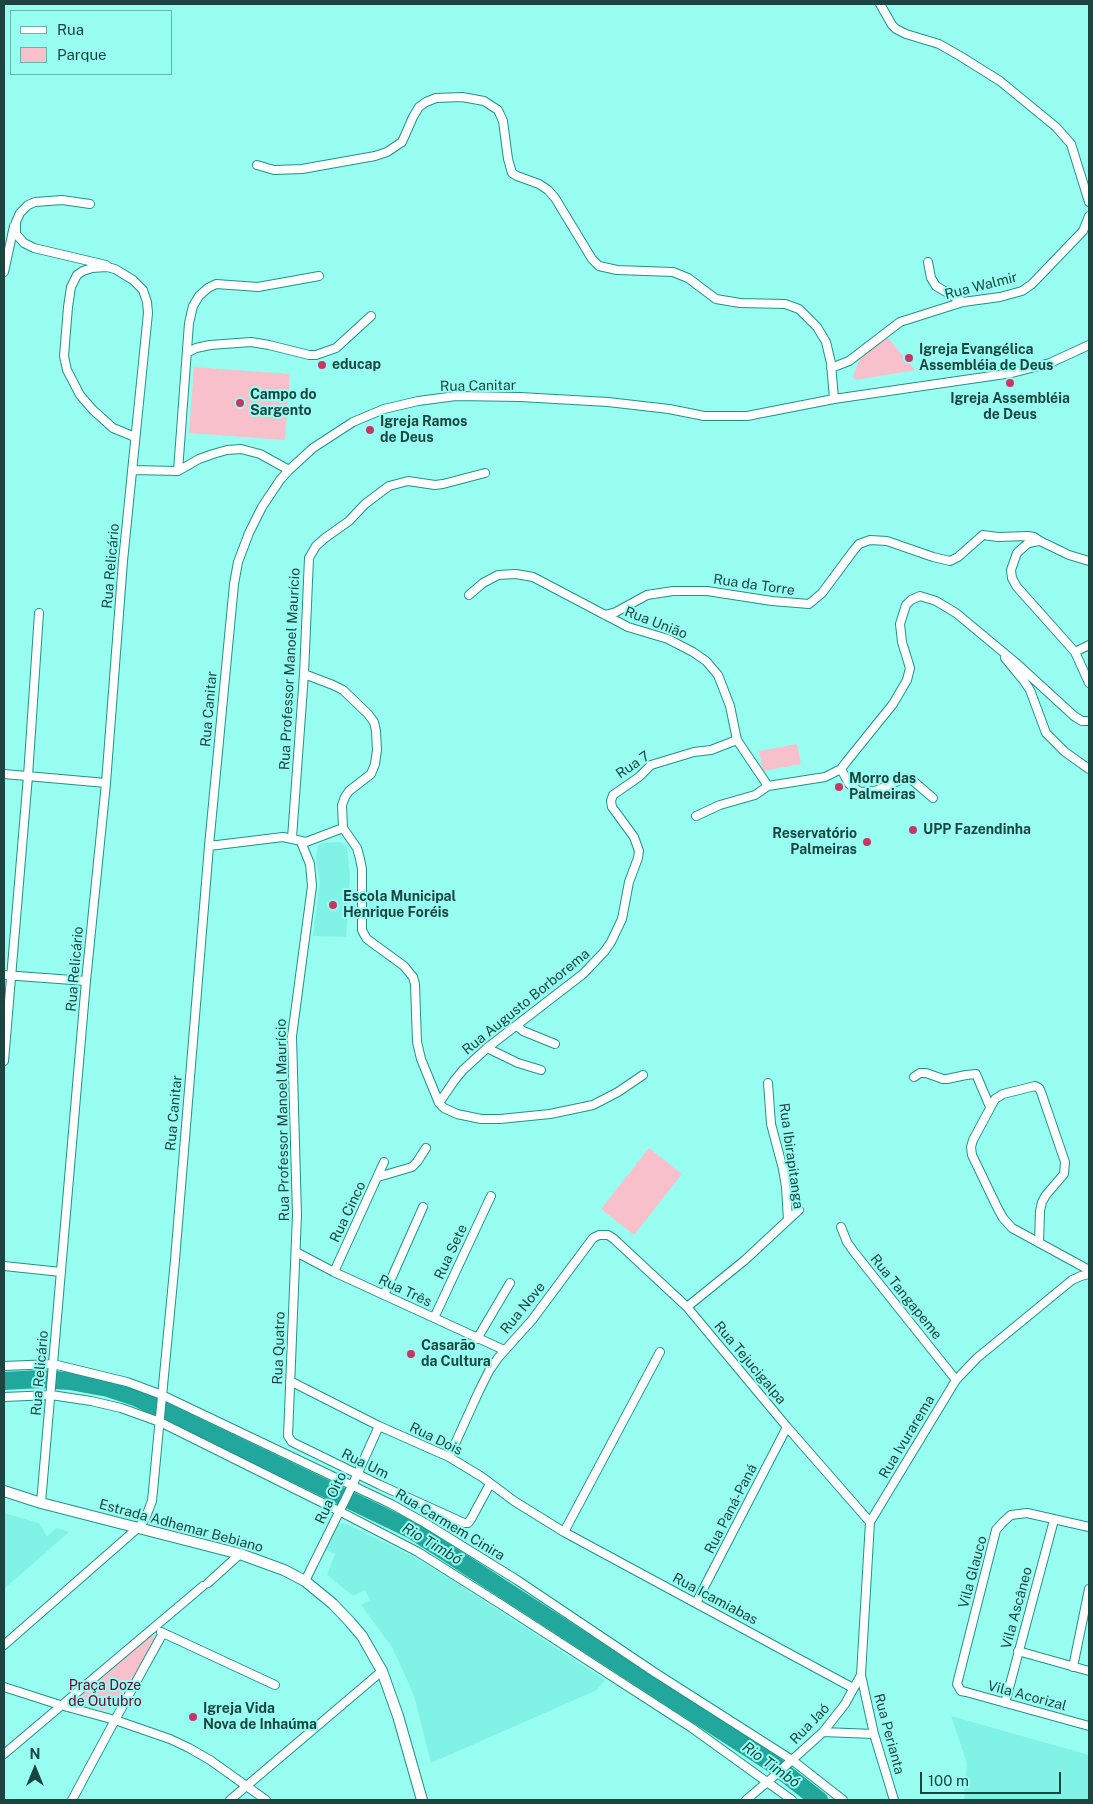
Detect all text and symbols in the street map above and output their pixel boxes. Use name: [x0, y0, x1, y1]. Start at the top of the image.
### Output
legend: [10, 10, 172, 75]
text: Rua: [57, 21, 84, 38]
text: Parque: [57, 46, 107, 63]
street label: Rua Walmir: [943, 269, 1019, 303]
place label: Igreja Evangélica Assembléia de Deus: [919, 342, 1053, 374]
marker: Igreja Evangélica Assembléia de Deus: [903, 352, 915, 364]
place label: educap: [332, 357, 381, 373]
marker: educap: [316, 359, 328, 371]
street label: Rua Canitar: [440, 377, 516, 395]
marker: Igreja Assembléia de Deus: [1004, 377, 1016, 389]
place label: Campo do Sargento: [250, 387, 317, 420]
place label: Igreja Assembléia de Deus: [950, 391, 1070, 424]
marker: Campo do Sargento: [234, 397, 246, 409]
place label: Igreja Ramos de Deus: [380, 414, 467, 447]
marker: Igreja Ramos de Deus: [364, 424, 376, 436]
street label: Rua Relicário: [99, 523, 123, 609]
street label: Rua Professor Manoel Maurício: [276, 567, 304, 771]
street label: Rua da Torre: [712, 571, 796, 599]
street label: Rua União: [622, 603, 690, 643]
street label: Rua Canitar: [197, 670, 221, 748]
street label: Rua 7: [613, 748, 653, 782]
place label: Morro das Palmeiras: [849, 771, 916, 804]
marker: Morro das Palmeiras: [833, 781, 845, 793]
place label: UPP Fazendinha: [923, 822, 1031, 838]
marker: UPP Fazendinha: [907, 824, 919, 836]
place label: Reservatório Palmeiras: [772, 826, 857, 859]
marker: Reservatório Palmeiras: [861, 836, 873, 848]
place label: Escola Municipal Henrique Foréis: [343, 889, 456, 922]
marker: Escola Municipal Henrique Foréis: [327, 899, 339, 911]
street label: Rua Relicário: [63, 926, 87, 1012]
street label: Rua Augusto Borborema: [459, 945, 593, 1059]
street label: Rua Professor Manoel Maurício: [273, 1019, 293, 1221]
street label: Rua Canitar: [162, 1074, 186, 1152]
street label: Rua Ibirapitanga: [775, 1102, 807, 1210]
street label: Rua Cinco: [327, 1179, 369, 1245]
street label: Rua Sete: [431, 1222, 471, 1282]
street label: Rua Tangapeme: [867, 1251, 945, 1343]
street label: Rua Três: [376, 1271, 434, 1311]
street label: Rua Nove: [497, 1279, 549, 1337]
street label: Rua Quatro: [269, 1311, 289, 1385]
street label: Rua Tejucigalpa: [710, 1318, 790, 1408]
street label: Rua Relicário: [28, 1330, 52, 1416]
place label: Casarão da Cultura: [421, 1338, 491, 1370]
marker: Casarão da Cultura: [405, 1348, 417, 1360]
street label: Rua Ivurarema: [876, 1392, 938, 1482]
street label: Rua Dois: [407, 1419, 465, 1459]
street label: Rua Um: [339, 1445, 391, 1483]
street label: Rua Paná-Paná: [701, 1461, 761, 1557]
street label: Rua Oito: [312, 1469, 350, 1527]
street label: Rua Carmem Cinira: [392, 1486, 508, 1564]
street label: Estrada Adhemar Bebiano: [97, 1496, 265, 1556]
water label: Rio Timbó: [399, 1519, 465, 1569]
street label: Vila Glauco: [955, 1534, 991, 1610]
street label: Vila Ascâneo: [998, 1565, 1036, 1651]
street label: Rua Icamiabas: [670, 1569, 760, 1629]
street label: Vila Acorizal: [986, 1677, 1068, 1715]
park label: Praça Doze de Outubro: [68, 1678, 142, 1710]
street label: Rua Perianta: [870, 1692, 908, 1776]
street label: Rua Jaó: [787, 1700, 833, 1748]
place label: Igreja Vida Nova de Inhaúma: [203, 1701, 317, 1734]
marker: Igreja Vida Nova de Inhaúma: [187, 1711, 199, 1723]
water label: Rio Timbó: [739, 1738, 803, 1792]
north arrow: [10, 1744, 60, 1794]
text: N: [30, 1746, 40, 1762]
scale bar: [923, 1762, 1064, 1794]
text: 100 m: [928, 1772, 969, 1789]

